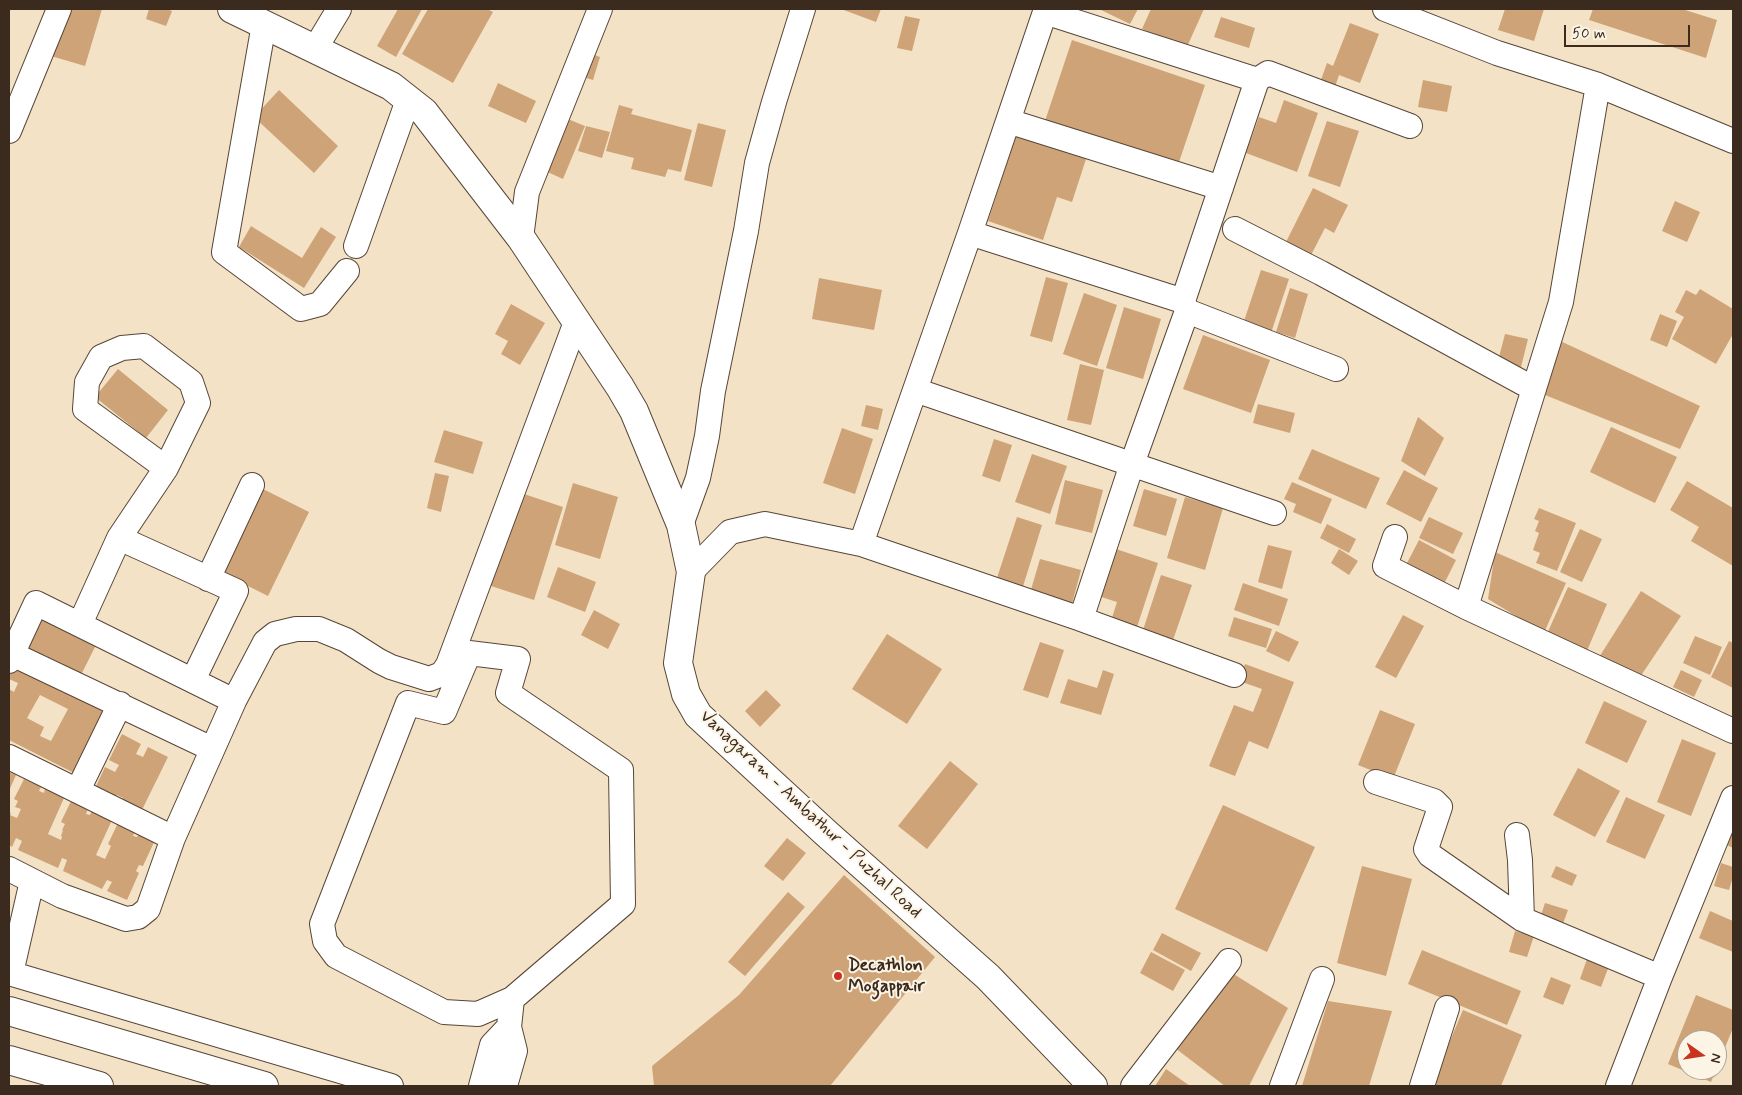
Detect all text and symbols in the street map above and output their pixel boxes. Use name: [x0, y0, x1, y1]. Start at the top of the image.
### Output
scale bar: [1567, 15, 1693, 47]
text: 50 m: [1572, 24, 1606, 44]
street label: Vanagaram - Ambathur - Puzhal Road: [694, 706, 926, 924]
place label: Decathlon Mogappair: [848, 955, 925, 998]
marker: Decathlon Mogappair: [832, 970, 844, 982]
north arrow: [1677, 1030, 1727, 1080]
text: N: [1706, 1052, 1725, 1065]

